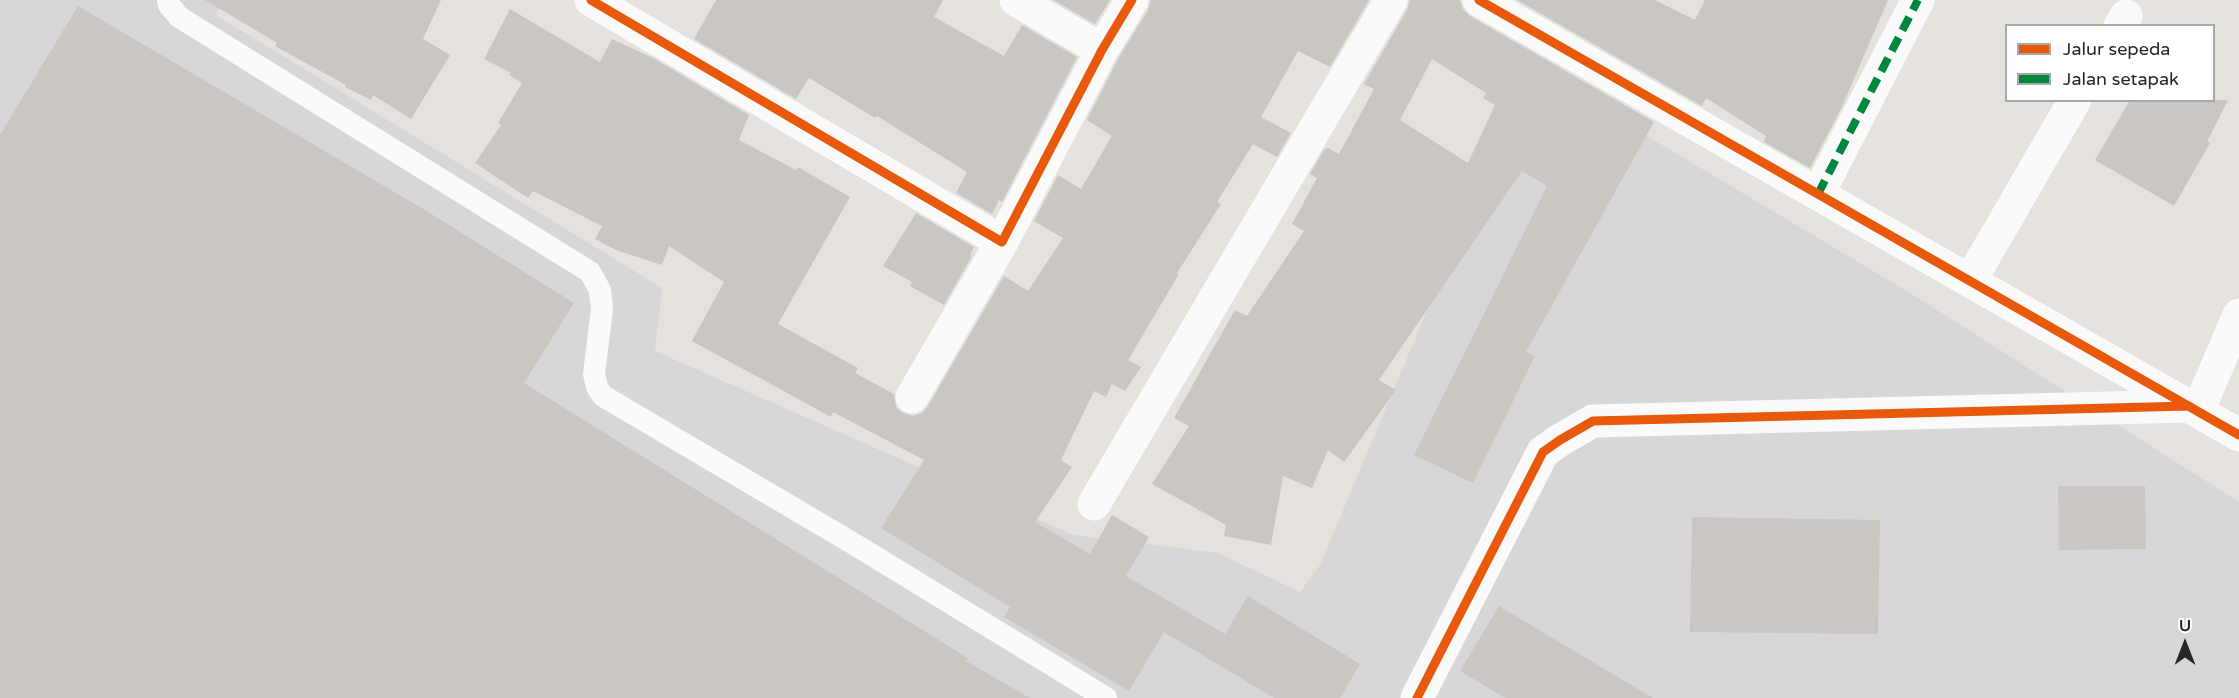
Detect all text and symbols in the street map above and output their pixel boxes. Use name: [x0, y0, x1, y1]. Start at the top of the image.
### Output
legend: [2005, 24, 2215, 102]
text: Jalur sepeda: [2063, 38, 2170, 60]
text: Jalan setapak: [2063, 68, 2179, 90]
north arrow: [2155, 614, 2215, 674]
text: U: [2179, 616, 2191, 636]

